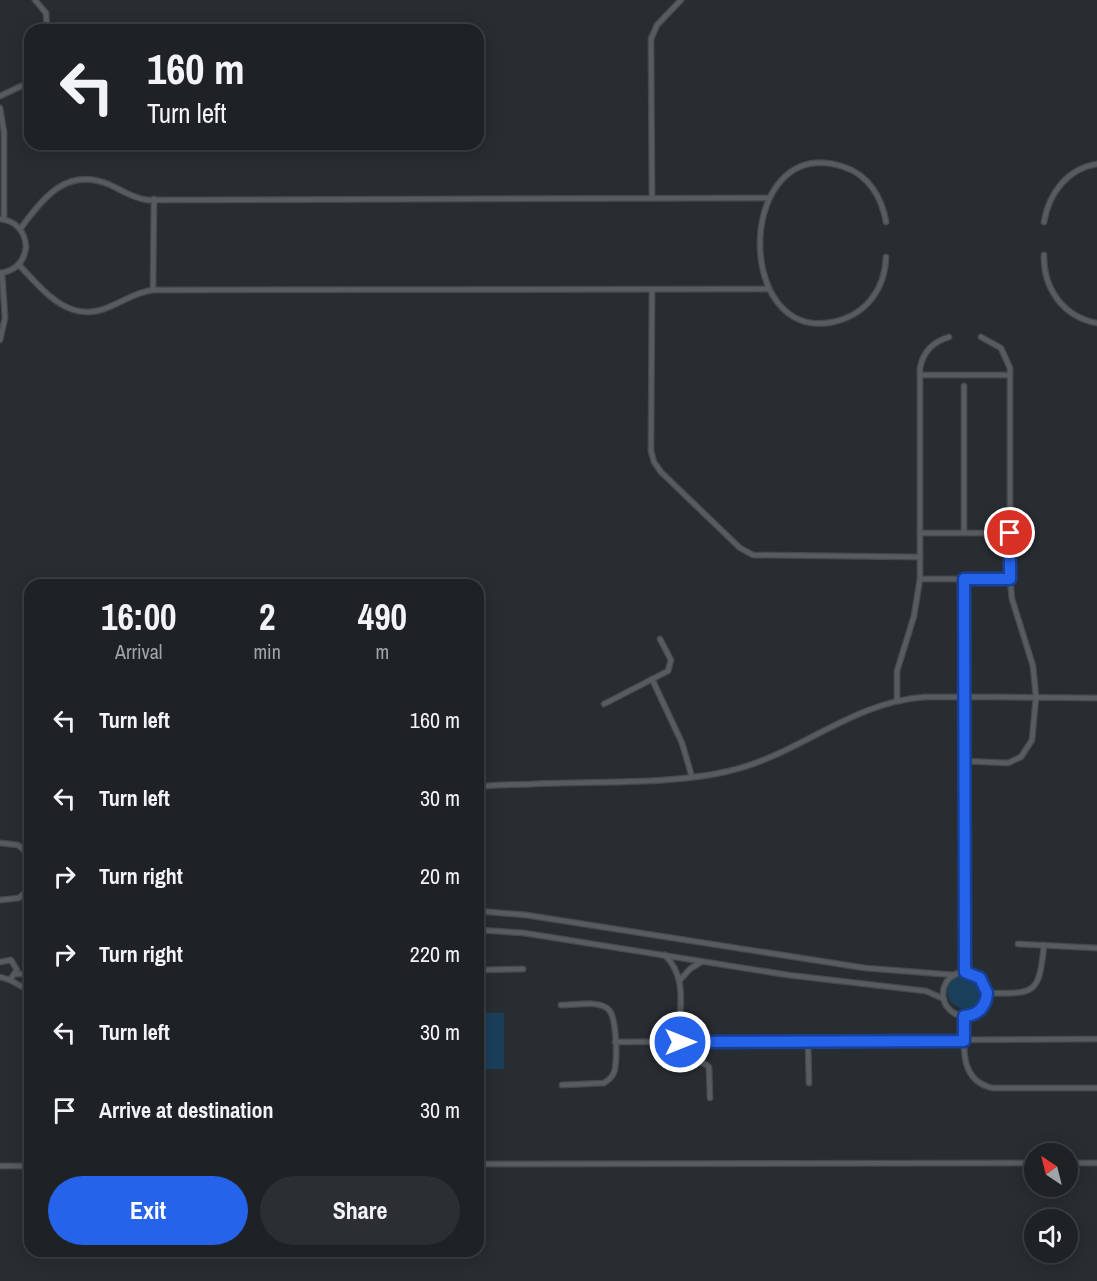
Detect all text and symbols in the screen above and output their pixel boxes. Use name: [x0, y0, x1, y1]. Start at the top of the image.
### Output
text: 160 m: [147, 41, 245, 97]
icon: left: [48, 48, 126, 126]
text: Turn left: [147, 95, 226, 131]
pin: [984, 507, 1035, 558]
icon: arrive: [993, 516, 1026, 549]
text: 16:00: [101, 593, 176, 641]
text: 2: [259, 593, 275, 641]
text: 490: [358, 593, 407, 641]
text: Arrival: [115, 638, 162, 665]
text: min: [253, 638, 281, 665]
text: m: [376, 638, 389, 665]
icon: left: [48, 704, 81, 737]
text: Turn left: [99, 705, 170, 735]
text: 160 m: [410, 705, 460, 735]
icon: left: [48, 782, 81, 815]
text: Turn left: [99, 783, 170, 813]
text: 30 m: [420, 783, 460, 813]
icon: right: [48, 860, 81, 893]
text: Turn right: [99, 861, 183, 891]
text: 20 m: [420, 861, 460, 891]
icon: right: [48, 938, 81, 971]
text: Turn right: [99, 939, 183, 969]
text: 220 m: [410, 939, 460, 969]
position arrow: [648, 1010, 712, 1074]
icon: left: [48, 1016, 81, 1049]
text: Turn left: [99, 1017, 170, 1047]
text: 30 m: [420, 1017, 460, 1047]
icon: arrive: [48, 1094, 81, 1127]
text: Arrive at destination: [99, 1095, 273, 1125]
text: 30 m: [420, 1095, 460, 1125]
north arrow: [1024, 1143, 1078, 1197]
map controls: [1024, 1143, 1078, 1263]
button: Exit: [48, 1176, 248, 1245]
button: Share: [260, 1176, 460, 1245]
button: sound: [1024, 1209, 1078, 1263]

